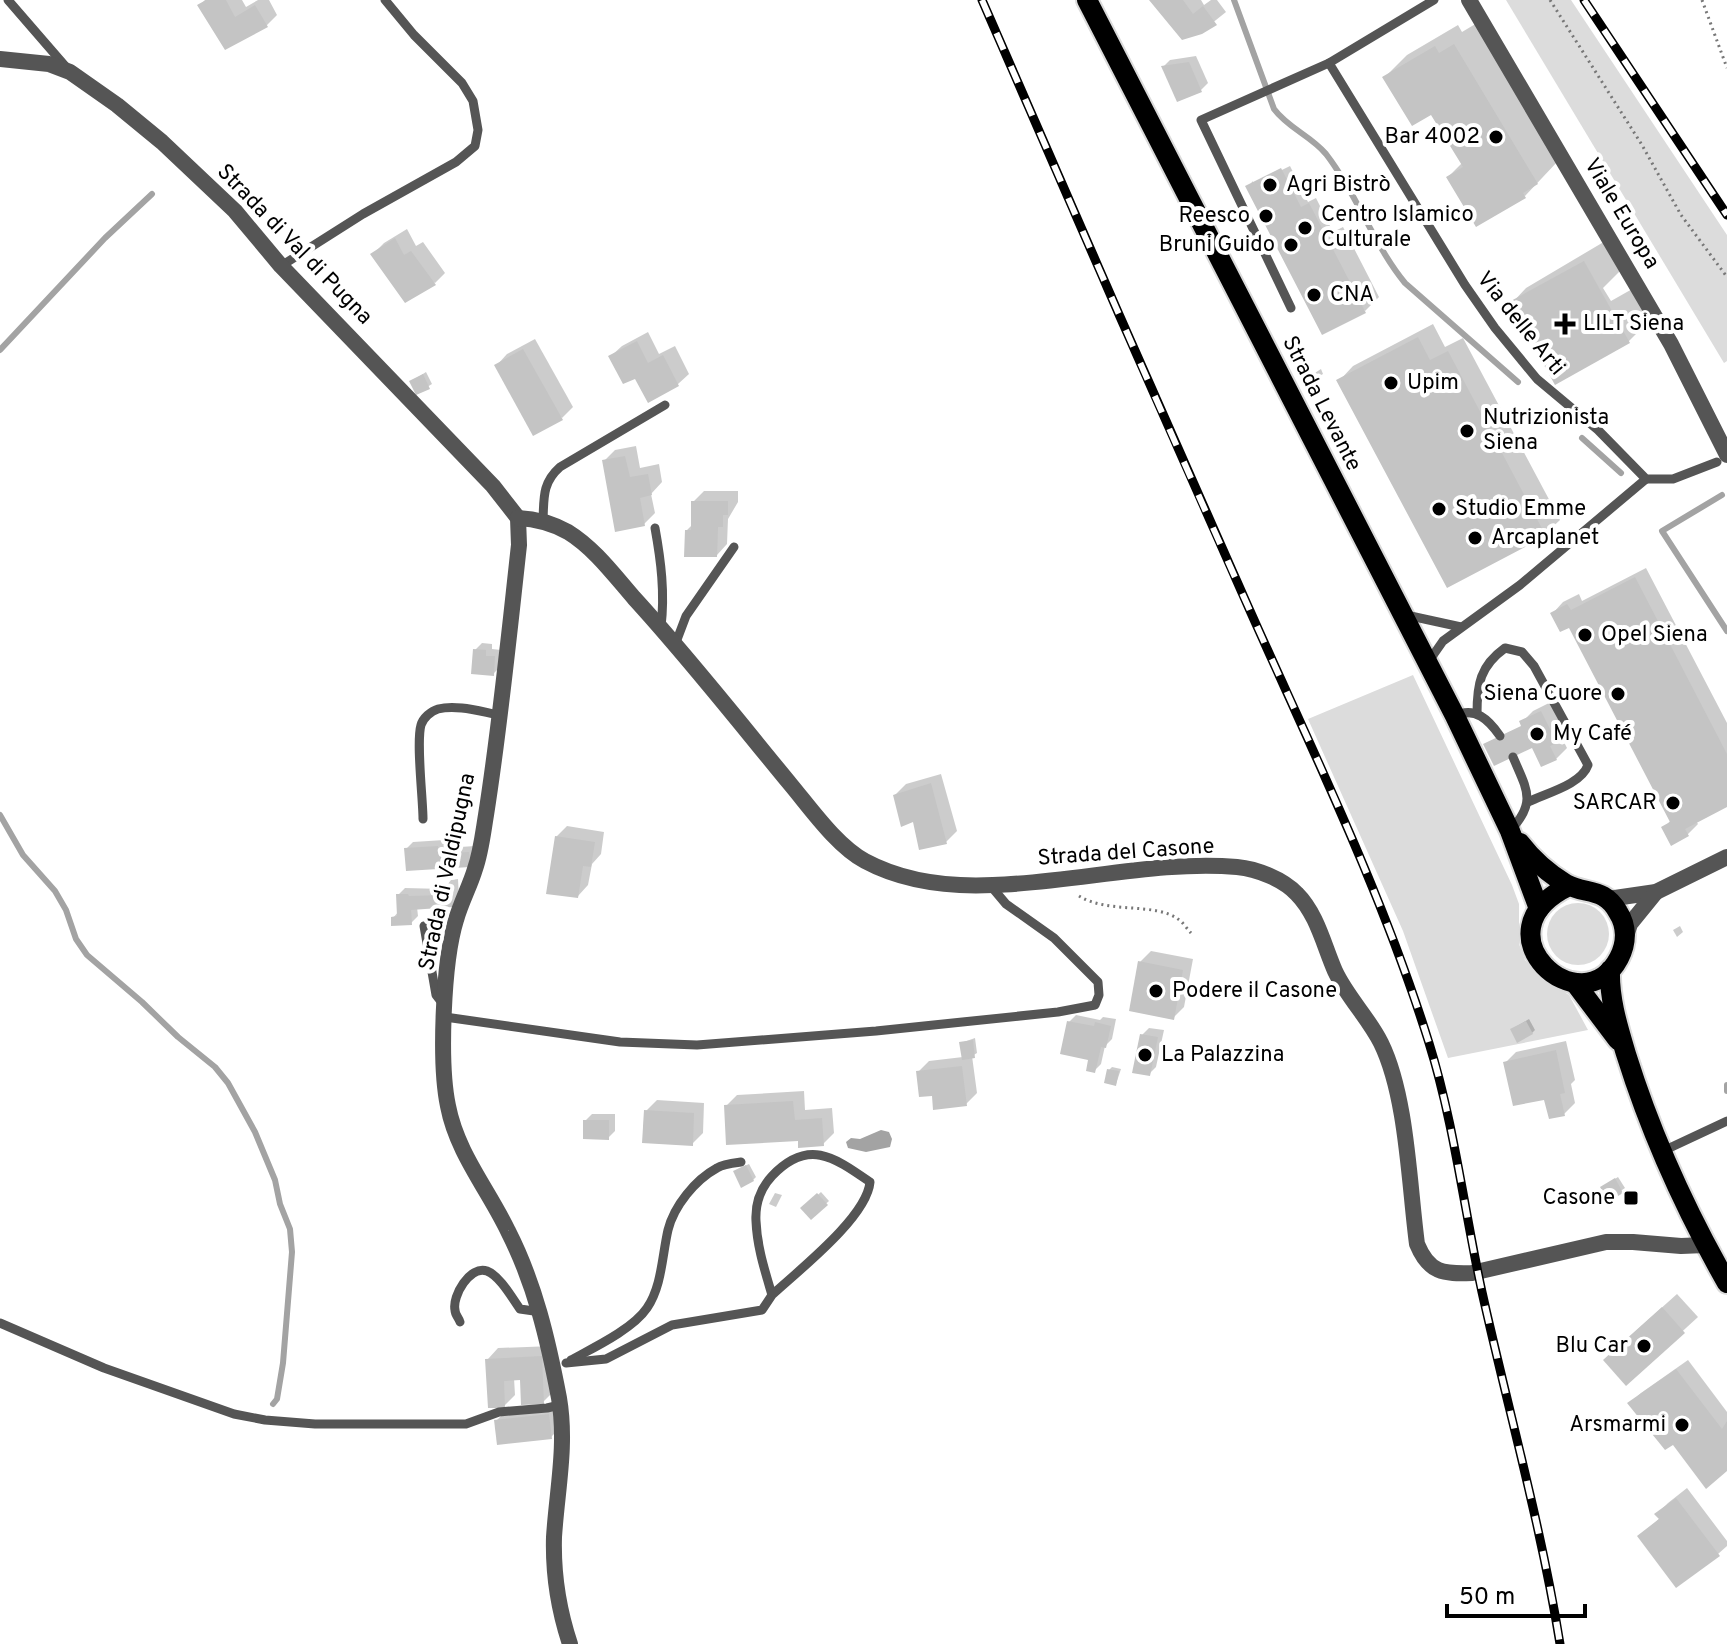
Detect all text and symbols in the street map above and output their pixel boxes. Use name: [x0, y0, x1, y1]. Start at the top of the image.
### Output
place label: Bar 4002: [1385, 124, 1480, 151]
marker: Bar 4002: [1487, 128, 1505, 146]
street label: Viale Europa: [1577, 154, 1665, 274]
street label: Strada di Val di Pugna: [210, 159, 378, 331]
place label: Agri Bistrò: [1286, 172, 1391, 199]
marker: Agri Bistrò: [1261, 176, 1279, 194]
place label: Centro Islamico Culturale: [1321, 202, 1474, 254]
place label: Reesco: [1179, 203, 1250, 230]
marker: Reesco: [1257, 207, 1275, 225]
marker: Centro Islamico Culturale: [1296, 219, 1314, 237]
place label: Bruni Guido: [1159, 232, 1275, 259]
marker: Bruni Guido: [1282, 236, 1300, 254]
street label: Via delle Arti: [1470, 267, 1570, 381]
place label: CNA: [1330, 282, 1374, 309]
marker: CNA: [1305, 286, 1323, 304]
place label: LILT Siena: [1583, 311, 1684, 338]
marker: LILT Siena: [1554, 313, 1576, 335]
street label: Strada Levante: [1275, 332, 1367, 476]
place label: Upim: [1407, 370, 1459, 397]
marker: Upim: [1382, 374, 1400, 392]
place label: Nutrizionista Siena: [1483, 405, 1609, 457]
marker: Nutrizionista Siena: [1458, 422, 1476, 440]
place label: Studio Emme: [1455, 496, 1586, 523]
marker: Studio Emme: [1430, 500, 1448, 518]
place label: Arcaplanet: [1491, 525, 1599, 552]
marker: Arcaplanet: [1466, 529, 1484, 547]
place label: Opel Siena: [1601, 622, 1708, 649]
marker: Opel Siena: [1576, 626, 1594, 644]
place label: Siena Cuore: [1483, 681, 1602, 708]
marker: Siena Cuore: [1609, 685, 1627, 703]
place label: My Café: [1553, 721, 1632, 748]
marker: My Café: [1528, 725, 1546, 743]
street label: Strada di Valdipugna: [414, 771, 482, 973]
place label: SARCAR: [1573, 790, 1657, 817]
marker: SARCAR: [1664, 794, 1682, 812]
street label: Strada del Casone: [1037, 833, 1215, 873]
place label: Podere il Casone: [1172, 978, 1337, 1005]
marker: Podere il Casone: [1147, 982, 1165, 1000]
place label: La Palazzina: [1161, 1042, 1284, 1069]
marker: La Palazzina: [1136, 1046, 1154, 1064]
place label: Casone: [1542, 1185, 1615, 1212]
marker: Casone: [1622, 1189, 1640, 1207]
place label: Blu Car: [1556, 1333, 1628, 1360]
marker: Blu Car: [1635, 1337, 1653, 1355]
place label: Arsmarmi: [1569, 1412, 1666, 1439]
marker: Arsmarmi: [1673, 1416, 1691, 1434]
scale bar: [1447, 1568, 1585, 1618]
text: 50 m: [1459, 1583, 1515, 1613]

